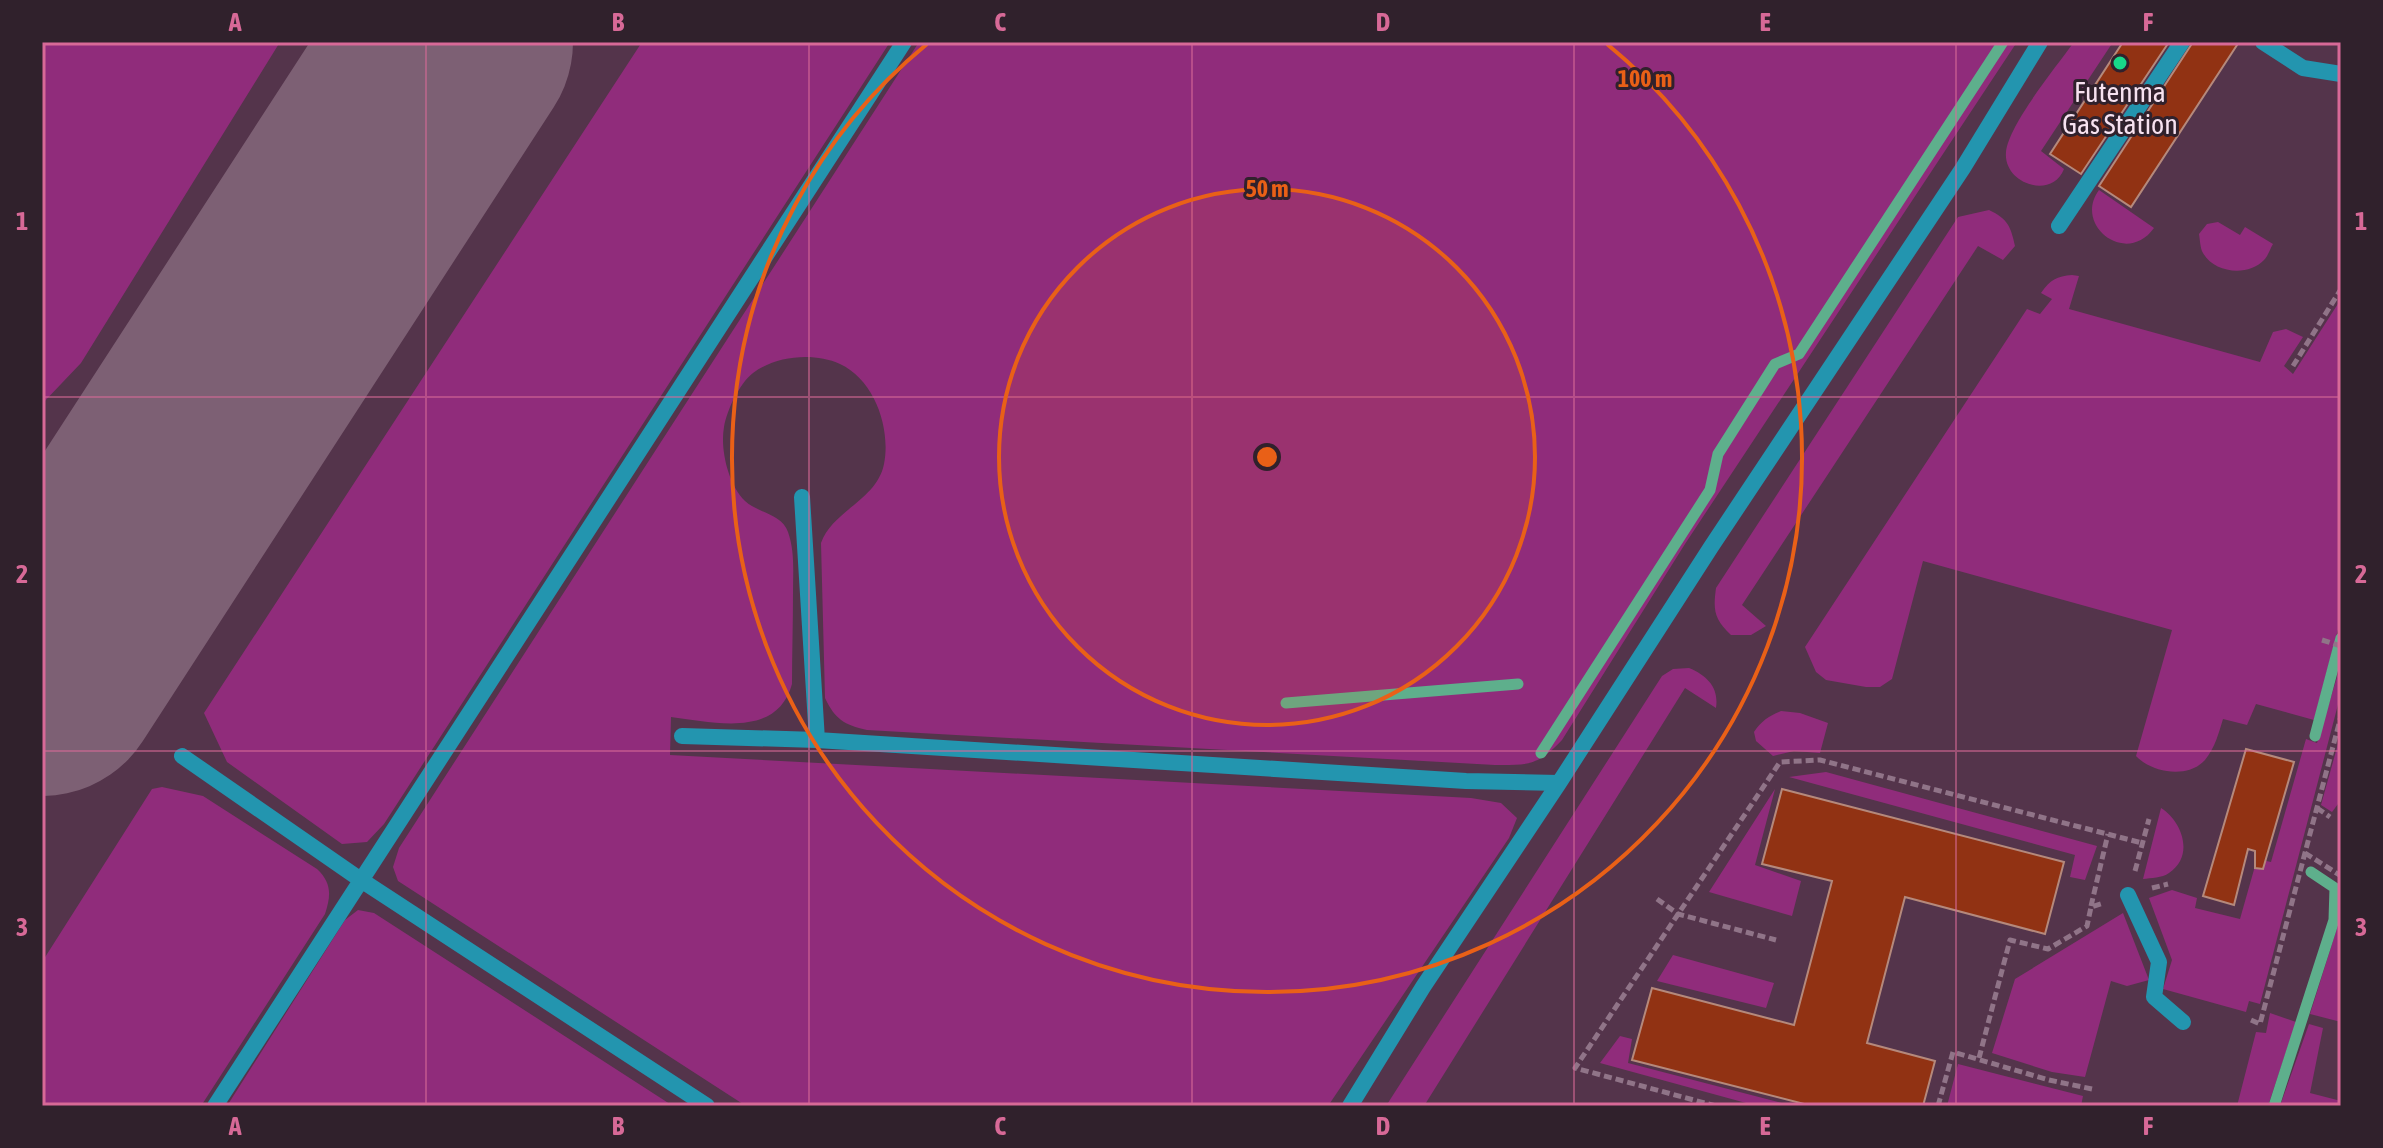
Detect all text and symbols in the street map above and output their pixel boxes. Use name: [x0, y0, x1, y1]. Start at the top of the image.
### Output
text: A: [228, 7, 242, 37]
text: B: [612, 7, 625, 37]
text: C: [994, 7, 1006, 37]
text: D: [1376, 7, 1390, 37]
text: E: [1759, 7, 1771, 37]
text: F: [2143, 7, 2154, 37]
marker: Futenma Gas Station: [2111, 54, 2129, 72]
text: 100 m: [1618, 65, 1672, 92]
place label: Futenma Gas Station: [2062, 76, 2178, 140]
text: 50 m: [1245, 175, 1289, 202]
text: 1: [16, 206, 28, 236]
text: 1: [2355, 206, 2367, 236]
centre of rings: [1253, 443, 1281, 471]
text: 2: [16, 559, 28, 589]
text: 2: [2355, 559, 2367, 589]
text: 3: [16, 912, 28, 942]
text: 3: [2355, 912, 2367, 942]
text: A: [228, 1111, 242, 1141]
text: B: [612, 1111, 625, 1141]
text: C: [994, 1111, 1006, 1141]
text: D: [1376, 1111, 1390, 1141]
text: E: [1759, 1111, 1771, 1141]
text: F: [2143, 1111, 2154, 1141]

